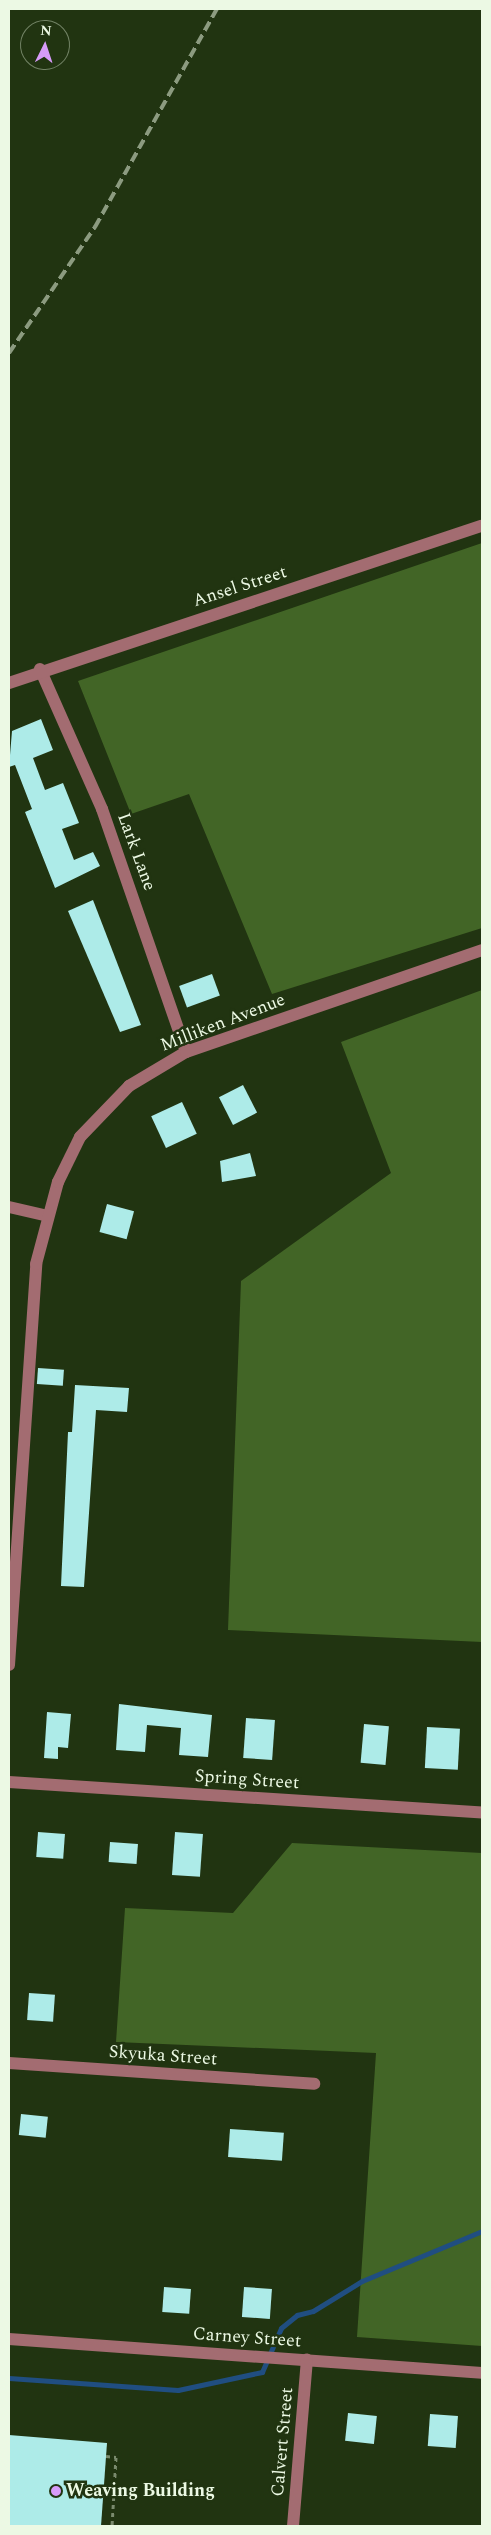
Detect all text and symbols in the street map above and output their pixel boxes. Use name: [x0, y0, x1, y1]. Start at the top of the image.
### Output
north arrow: [20, 20, 70, 70]
text: N: [40, 20, 52, 41]
street label: Ansel Street: [190, 562, 290, 612]
street label: Lark Lane: [112, 810, 160, 894]
street label: Milliken Avenue: [158, 989, 288, 1057]
street label: Spring Street: [194, 1766, 300, 1794]
street label: Skyuka Street: [108, 2041, 218, 2071]
street label: Carney Street: [192, 2323, 302, 2353]
street label: Calvert Street: [267, 2386, 299, 2498]
place label: Weaving Building: [66, 2480, 215, 2502]
marker: Weaving Building: [50, 2485, 62, 2497]

